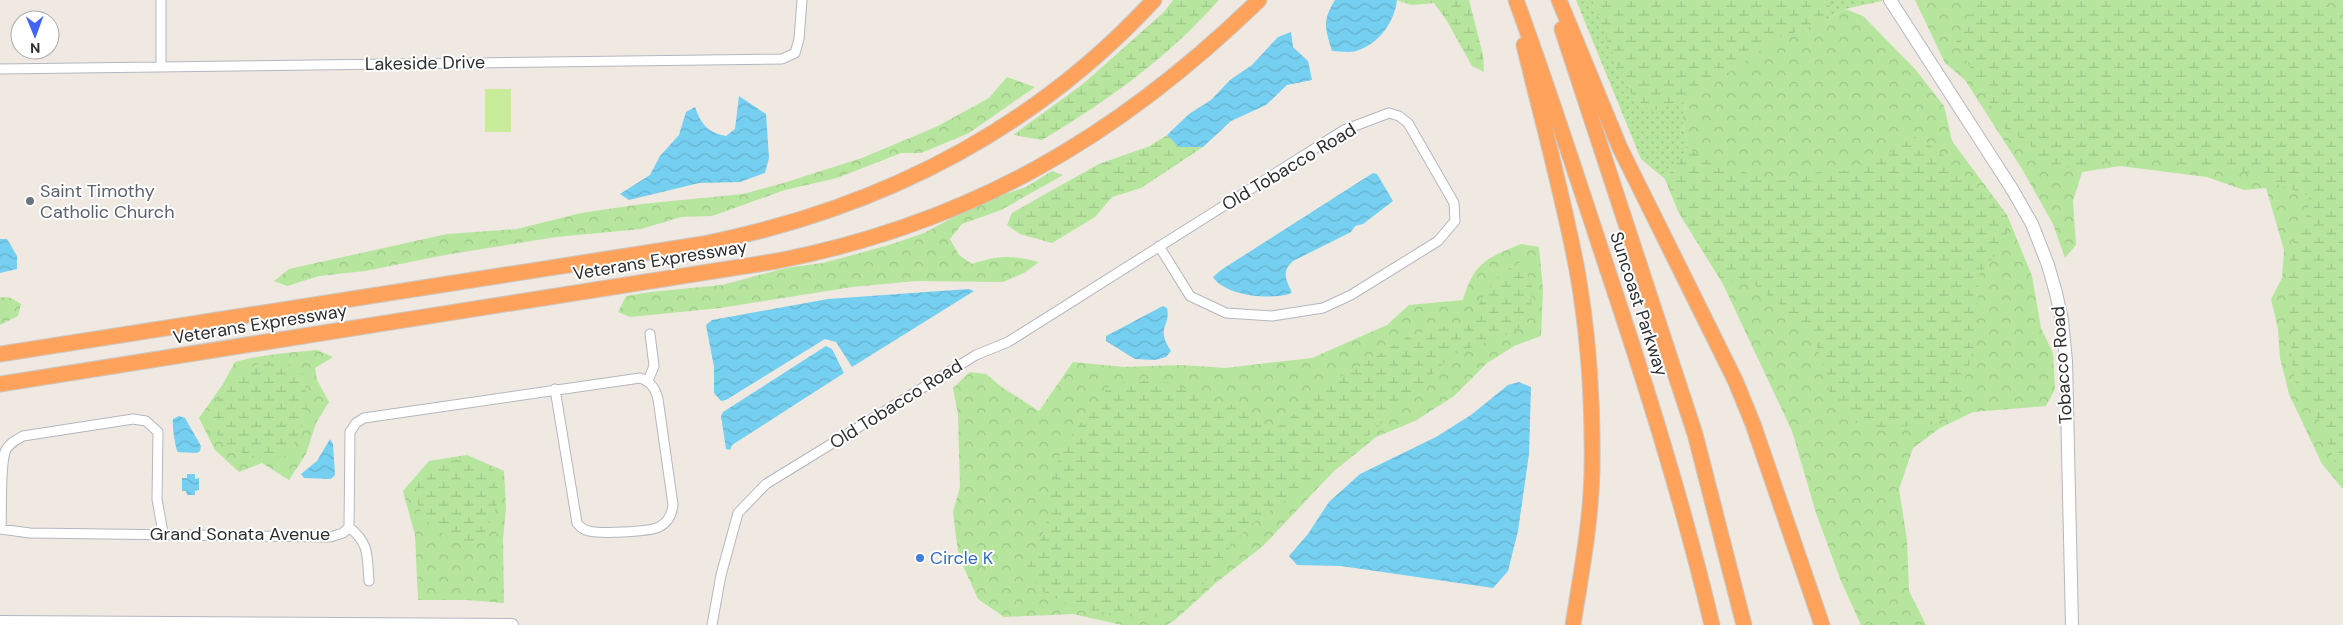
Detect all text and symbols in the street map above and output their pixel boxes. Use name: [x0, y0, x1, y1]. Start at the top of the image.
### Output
north arrow: [10, 10, 60, 60]
text: N: [30, 39, 40, 57]
street label: Lakeside Drive: [365, 50, 485, 76]
street label: Old Tobacco Road: [1218, 118, 1360, 216]
place label: Saint Timothy Catholic Church: [40, 179, 174, 224]
marker: Saint Timothy Catholic Church: [24, 195, 36, 207]
street label: Suncoast Parkway: [1604, 229, 1674, 379]
street label: Veterans Expressway: [571, 234, 749, 286]
street label: Veterans Expressway: [171, 298, 349, 350]
street label: Tobacco Road: [2046, 305, 2078, 425]
street label: Old Tobacco Road: [825, 353, 967, 455]
street label: Grand Sonata Avenue: [150, 522, 330, 546]
place label: Circle K: [930, 546, 994, 570]
marker: Circle K: [914, 552, 926, 564]

